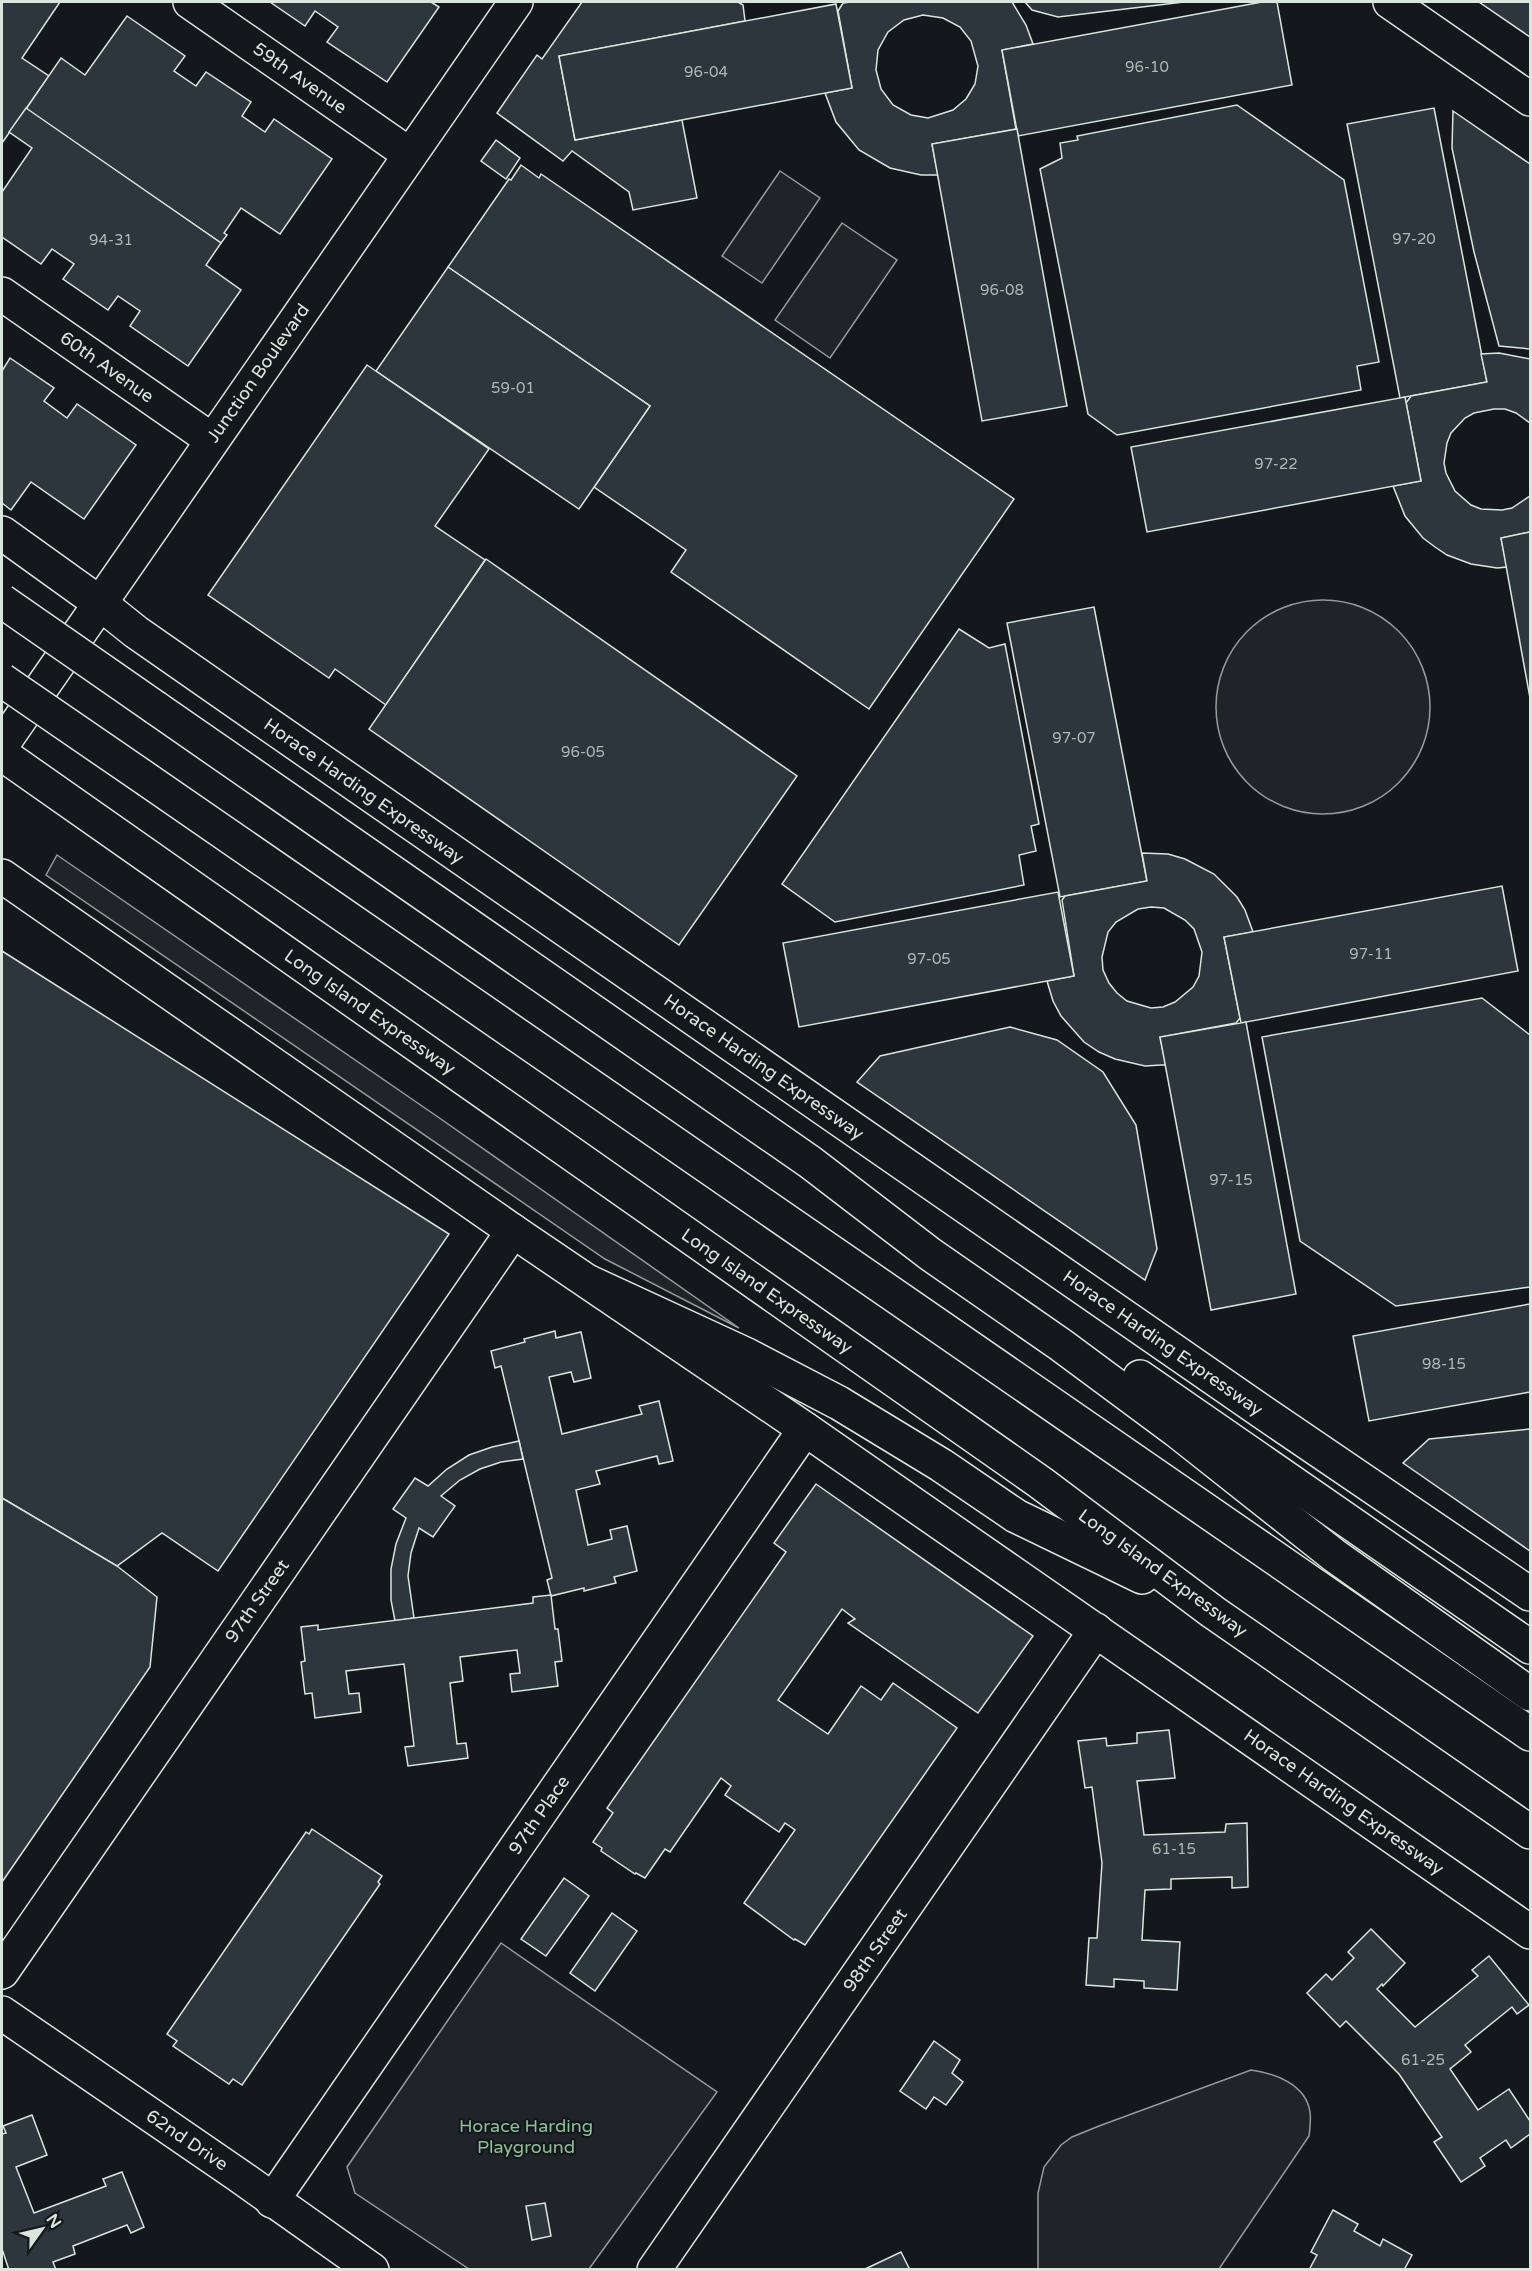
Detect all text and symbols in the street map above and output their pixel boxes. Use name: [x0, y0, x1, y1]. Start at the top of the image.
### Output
street label: 59th Avenue: [249, 38, 351, 118]
house number: 96-10: [1125, 58, 1169, 76]
house number: 96-04: [684, 63, 728, 81]
house number: 97-20: [1392, 230, 1436, 248]
house number: 94-31: [89, 231, 133, 249]
house number: 96-08: [980, 281, 1024, 299]
street label: Junction Boulevard: [202, 299, 314, 447]
street label: 60th Avenue: [56, 327, 158, 407]
house number: 59-01: [491, 379, 535, 397]
house number: 97-22: [1254, 455, 1298, 473]
street label: Horace Harding Expressway: [260, 713, 469, 869]
house number: 97-07: [1052, 729, 1096, 747]
house number: 96-05: [561, 743, 605, 761]
street label: Long Island Expressway: [280, 945, 460, 1080]
house number: 97-11: [1349, 945, 1393, 963]
house number: 97-05: [907, 950, 951, 968]
street label: Horace Harding Expressway: [660, 989, 869, 1145]
house number: 97-15: [1209, 1171, 1253, 1189]
street label: Long Island Expressway: [677, 1224, 857, 1359]
street label: Horace Harding Expressway: [1059, 1265, 1268, 1421]
house number: 98-15: [1422, 1355, 1466, 1373]
street label: Long Island Expressway: [1074, 1504, 1252, 1642]
street label: 97th Street: [220, 1555, 294, 1647]
street label: Horace Harding Expressway: [1240, 1724, 1449, 1880]
street label: 97th Place: [504, 1771, 574, 1859]
house number: 61-15: [1152, 1840, 1196, 1858]
street label: 98th Street: [838, 1904, 912, 1996]
house number: 61-25: [1401, 2051, 1445, 2069]
street label: 62nd Drive: [142, 2105, 232, 2175]
park label: Horace Harding Playground: [459, 2115, 593, 2158]
north arrow: [12, 2199, 72, 2259]
text: N: [42, 2210, 65, 2232]

